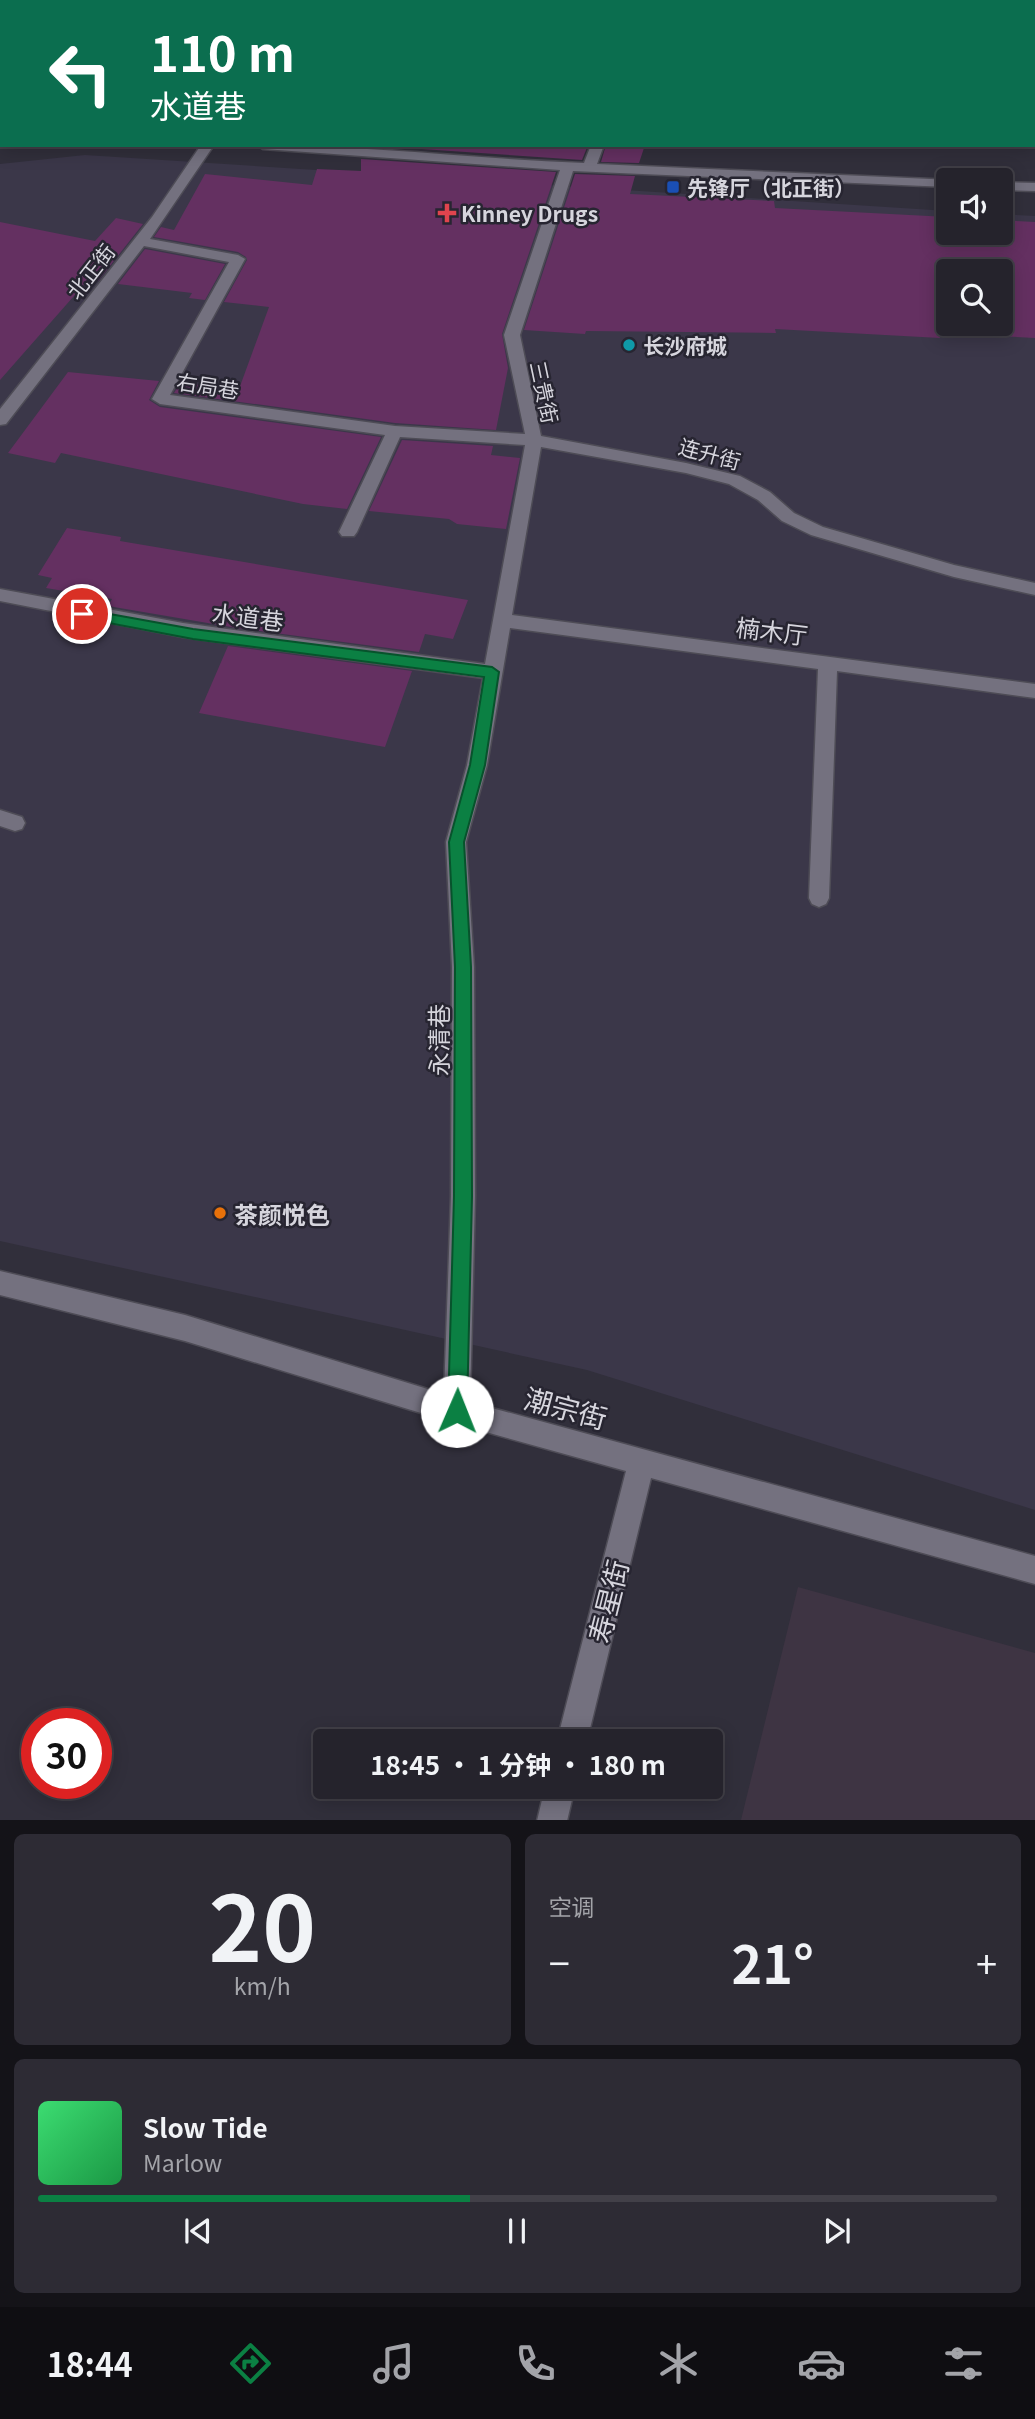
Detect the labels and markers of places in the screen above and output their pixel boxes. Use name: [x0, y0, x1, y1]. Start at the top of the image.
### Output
place label: 先锋厅（北正街）: [687, 172, 855, 202]
marker: 先锋厅（北正街）: [665, 179, 681, 195]
place label: Kinney Drugs: [461, 198, 598, 228]
marker: Kinney Drugs: [439, 205, 455, 221]
place label: 长沙府城: [643, 330, 727, 360]
marker: 长沙府城: [621, 337, 637, 353]
pin: [52, 584, 112, 644]
place label: 茶颜悦色: [234, 1196, 330, 1231]
marker: 茶颜悦色: [212, 1205, 228, 1221]

